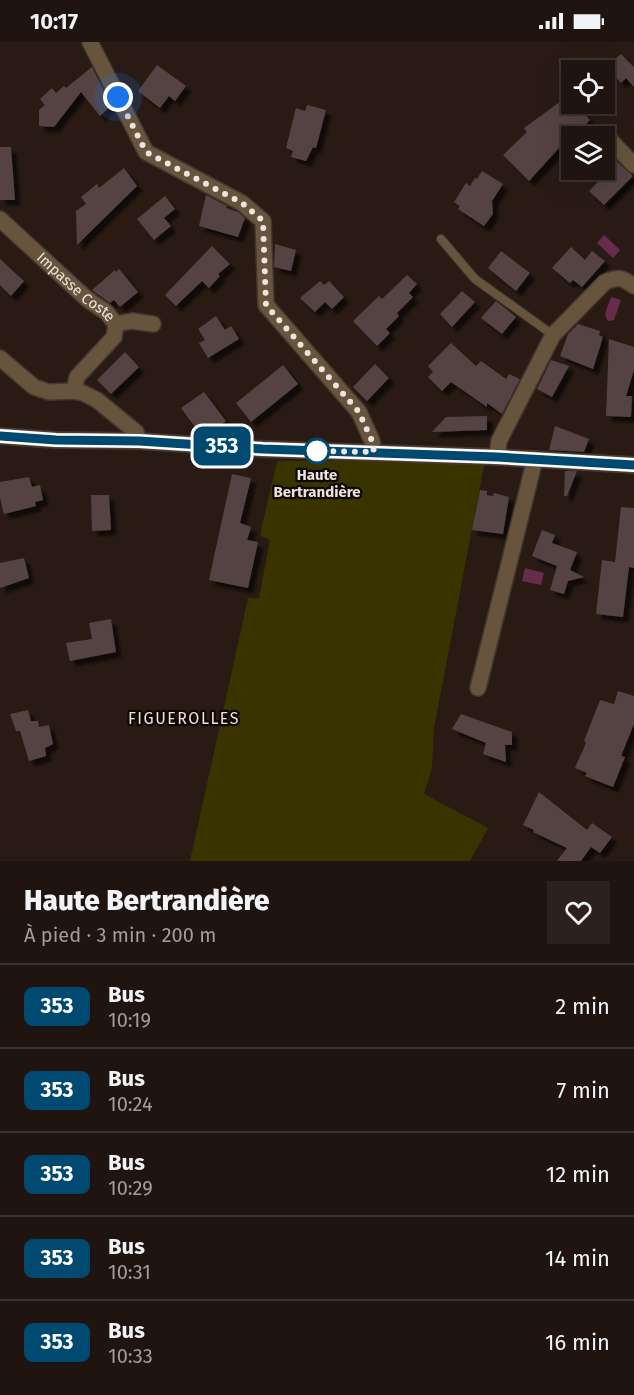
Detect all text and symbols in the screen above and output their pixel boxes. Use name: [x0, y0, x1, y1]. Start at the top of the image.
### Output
text: 10:17: [30, 8, 78, 35]
map controls: [561, 60, 615, 180]
button: locate: [561, 60, 615, 114]
your location: [103, 82, 133, 112]
button: layers: [561, 126, 615, 180]
street label: Impasse Coste: [33, 248, 119, 325]
line badge: 353: [188, 426, 256, 466]
text: 353: [206, 433, 238, 459]
marker: Haute Bertrandière: [304, 438, 330, 464]
place label: Haute Bertrandière: [273, 466, 361, 501]
district label: FIGUEROLLES: [128, 709, 240, 728]
button: heart: [547, 881, 610, 944]
text: Haute Bertrandière: [24, 884, 270, 917]
text: À pied · 3 min · 200 m: [24, 923, 216, 947]
text: Bus: [108, 981, 145, 1008]
text: 353: [41, 993, 73, 1019]
text: 2 min: [555, 993, 610, 1020]
text: 10:19: [108, 1008, 151, 1032]
text: Bus: [108, 1065, 145, 1092]
text: 353: [41, 1077, 73, 1103]
text: 7 min: [556, 1077, 610, 1104]
text: 10:24: [108, 1092, 153, 1116]
text: Bus: [108, 1149, 145, 1176]
text: 353: [41, 1161, 73, 1187]
text: 12 min: [546, 1161, 610, 1188]
text: 10:29: [108, 1176, 153, 1200]
text: Bus: [108, 1233, 145, 1260]
text: 353: [41, 1245, 73, 1271]
text: 14 min: [545, 1245, 610, 1272]
text: 10:31: [108, 1260, 151, 1284]
text: Bus: [108, 1317, 145, 1344]
text: 353: [41, 1329, 73, 1355]
text: 16 min: [545, 1329, 610, 1356]
text: 10:33: [108, 1344, 153, 1368]

